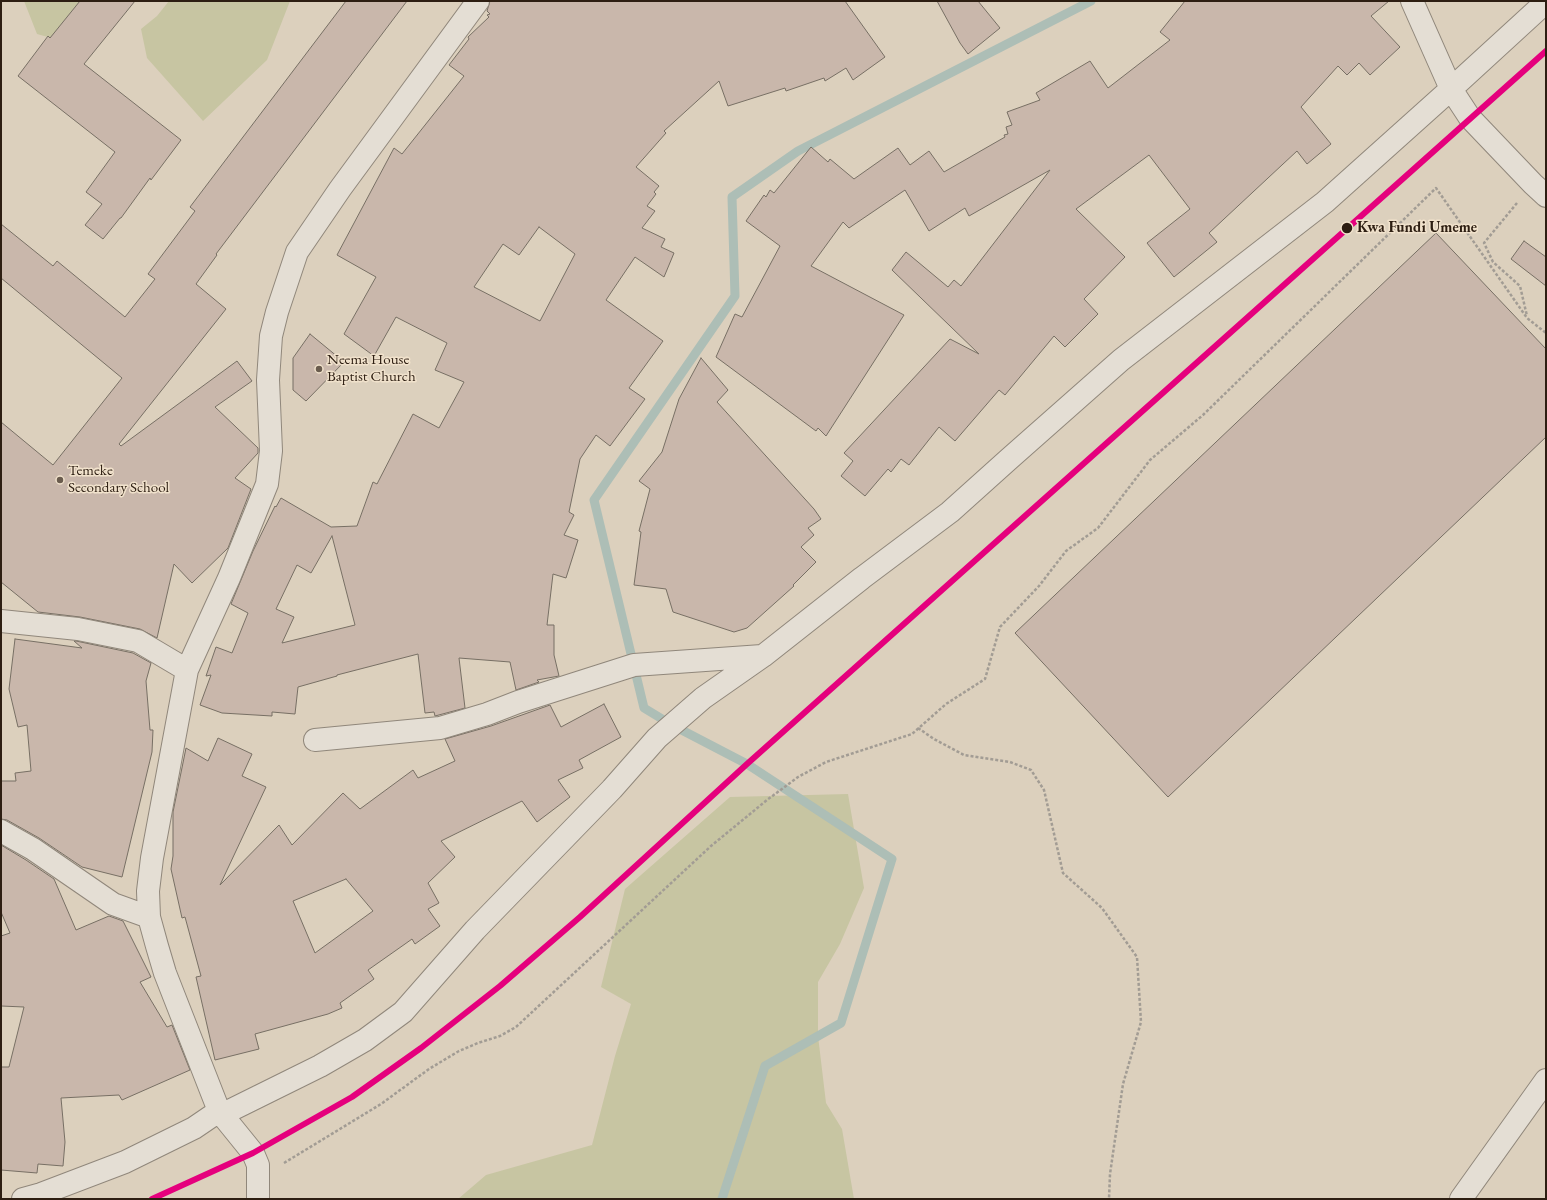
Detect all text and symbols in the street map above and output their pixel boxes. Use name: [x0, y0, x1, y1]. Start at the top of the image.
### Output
place label: Kwa Fundi Umeme: [1357, 219, 1477, 237]
marker: Kwa Fundi Umeme: [1340, 221, 1354, 235]
place label: Neema House Baptist Church: [327, 351, 416, 386]
marker: Neema House Baptist Church: [314, 364, 324, 374]
place label: Temeke Secondary School: [68, 462, 169, 497]
marker: Temeke Secondary School: [55, 475, 65, 485]

